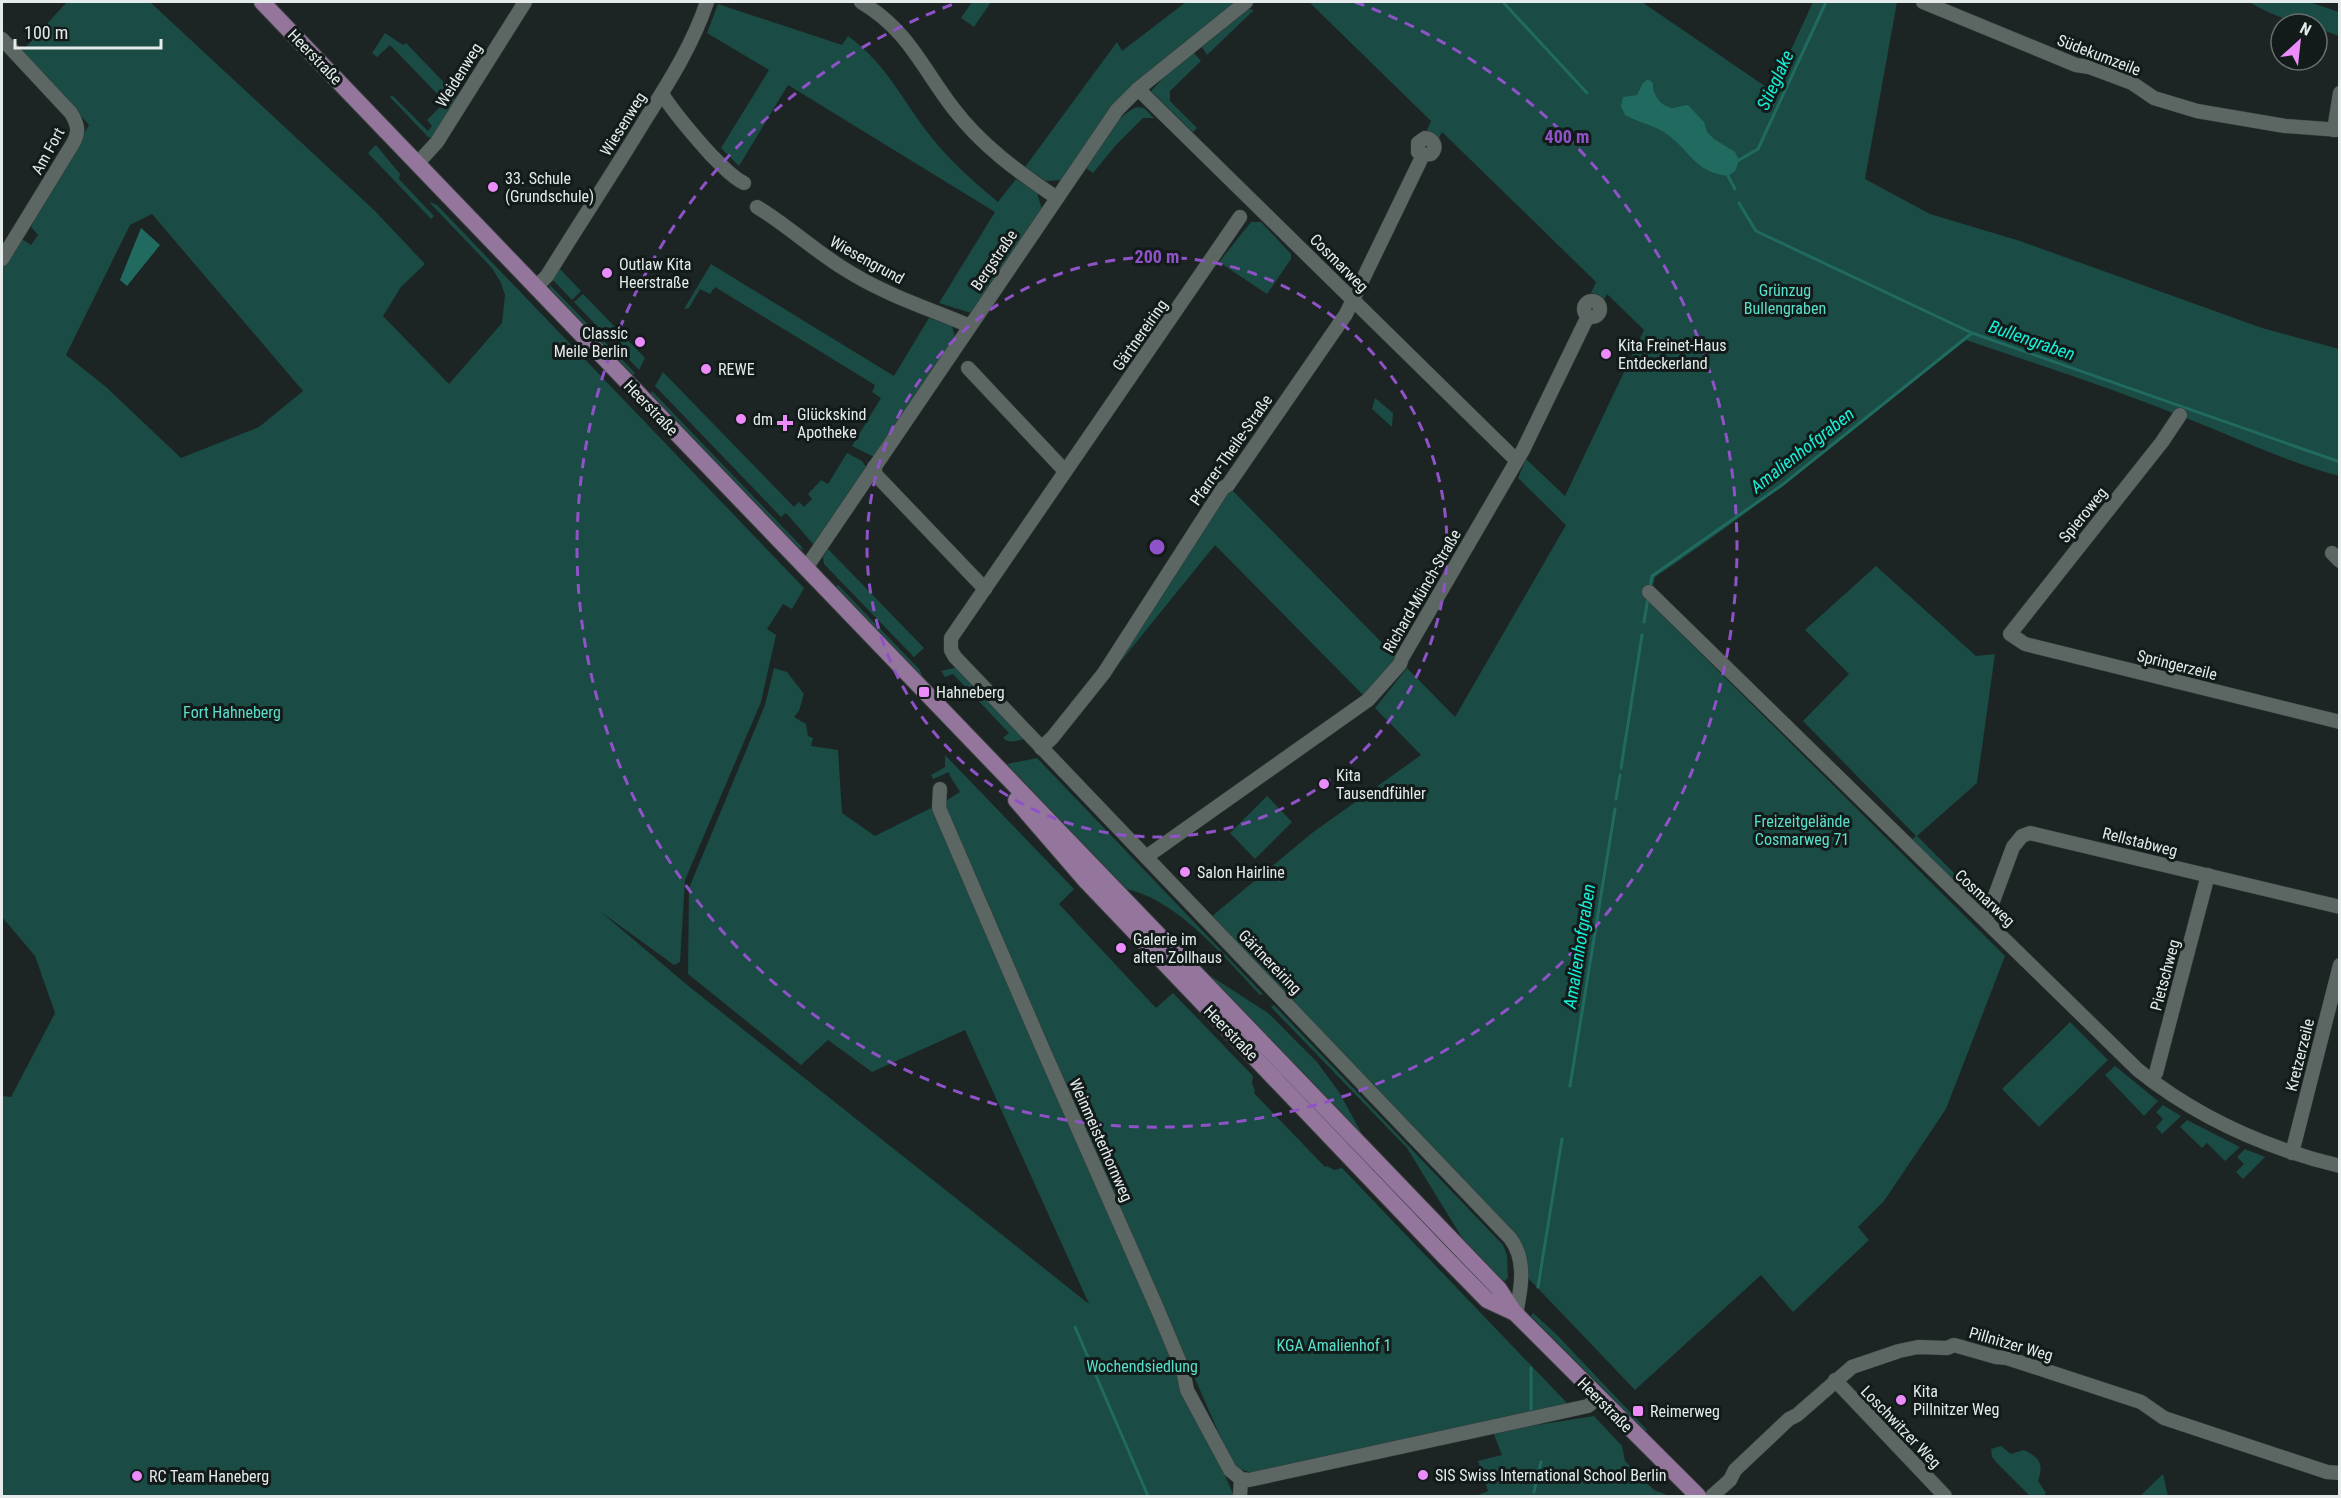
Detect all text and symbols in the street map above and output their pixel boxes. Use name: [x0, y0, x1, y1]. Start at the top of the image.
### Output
scale bar: [15, 12, 160, 50]
north arrow: [2269, 12, 2329, 72]
text: N: [2297, 18, 2314, 40]
text: 100 m: [24, 22, 68, 43]
street label: Heerstraße: [284, 25, 346, 89]
street label: Südekumzeile: [2055, 30, 2143, 80]
street label: Weidenweg: [432, 39, 486, 111]
water label: Stieglake: [1752, 47, 1798, 113]
street label: Wiesenweg: [596, 89, 650, 159]
street label: Am Fort: [27, 124, 69, 178]
text: 400 m: [1545, 126, 1589, 147]
place label: 33. Schule (Grundschule): [505, 169, 594, 206]
marker: 33. Schule (Grundschule): [486, 180, 500, 194]
street label: Bergstraße: [967, 226, 1021, 294]
street label: Cosmarweg: [1306, 230, 1372, 296]
street label: Wiesengrund: [826, 232, 908, 288]
text: 200 m: [1135, 246, 1179, 267]
place label: Outlaw Kita Heerstraße: [619, 255, 691, 292]
marker: Outlaw Kita Heerstraße: [600, 266, 614, 280]
park label: Grünzug Bullengraben: [1744, 281, 1826, 318]
street label: Gärtnereiring: [1109, 296, 1171, 374]
water label: Bullengraben: [1986, 315, 2078, 365]
place label: Classic Meile Berlin: [554, 324, 628, 361]
marker: Classic Meile Berlin: [633, 335, 647, 349]
place label: Kita Freinet-Haus Entdeckerland: [1618, 336, 1726, 373]
marker: Kita Freinet-Haus Entdeckerland: [1599, 347, 1613, 361]
place label: REWE: [718, 360, 755, 379]
marker: REWE: [699, 362, 713, 376]
street label: Heerstraße: [620, 376, 682, 440]
street label: Pfarrer-Theile-Straße: [1186, 391, 1276, 509]
water label: Amalienhofgraben: [1745, 403, 1858, 498]
place label: Glückskind Apotheke: [797, 405, 866, 442]
place label: dm: [753, 410, 773, 429]
marker: dm: [734, 412, 748, 426]
marker: Glückskind Apotheke: [778, 416, 792, 430]
street label: Spieroweg: [2055, 483, 2111, 547]
street label: Richard-Münch-Straße: [1379, 526, 1465, 656]
centre of rings: [1147, 537, 1167, 557]
street label: Springerzeile: [2135, 646, 2219, 684]
place label: Hahneberg: [936, 683, 1005, 702]
marker: Hahneberg: [917, 685, 931, 699]
park label: Fort Hahneberg: [183, 703, 281, 722]
place label: Kita Tausendfühler: [1336, 766, 1426, 803]
marker: Kita Tausendfühler: [1317, 777, 1331, 791]
park label: Freizeitgelände Cosmarweg 71: [1754, 812, 1850, 849]
street label: Rellstabweg: [2100, 824, 2180, 860]
place label: Salon Hairline: [1197, 863, 1285, 882]
marker: Salon Hairline: [1178, 865, 1192, 879]
street label: Cosmarweg: [1951, 866, 2019, 930]
water label: Amalienhofgraben: [1559, 882, 1599, 1011]
street label: Gärtnereiring: [1235, 926, 1305, 998]
place label: Galerie im alten Zollhaus: [1133, 930, 1222, 967]
street label: Pietschweg: [2146, 937, 2184, 1013]
marker: Galerie im alten Zollhaus: [1114, 941, 1128, 955]
street label: Heerstraße: [1200, 1001, 1262, 1065]
street label: Kretzerzeile: [2282, 1017, 2318, 1093]
street label: Weinmeisterhornweg: [1065, 1076, 1137, 1204]
street label: Pillnitzer Weg: [1967, 1323, 2055, 1365]
park label: KGA Amalienhof 1: [1277, 1336, 1391, 1355]
park label: Wochendsiedlung: [1086, 1357, 1198, 1376]
street label: Heerstraße: [1574, 1374, 1636, 1436]
street label: Loschwitzer Weg: [1857, 1382, 1945, 1472]
place label: Kita Pillnitzer Weg: [1913, 1382, 1999, 1419]
marker: Kita Pillnitzer Weg: [1894, 1393, 1908, 1407]
place label: Reimerweg: [1650, 1402, 1720, 1421]
marker: Reimerweg: [1631, 1404, 1645, 1418]
place label: SIS Swiss International School Berlin: [1435, 1466, 1666, 1485]
place label: RC Team Haneberg: [149, 1467, 269, 1486]
marker: SIS Swiss International School Berlin: [1416, 1468, 1430, 1482]
marker: RC Team Haneberg: [130, 1469, 144, 1483]

